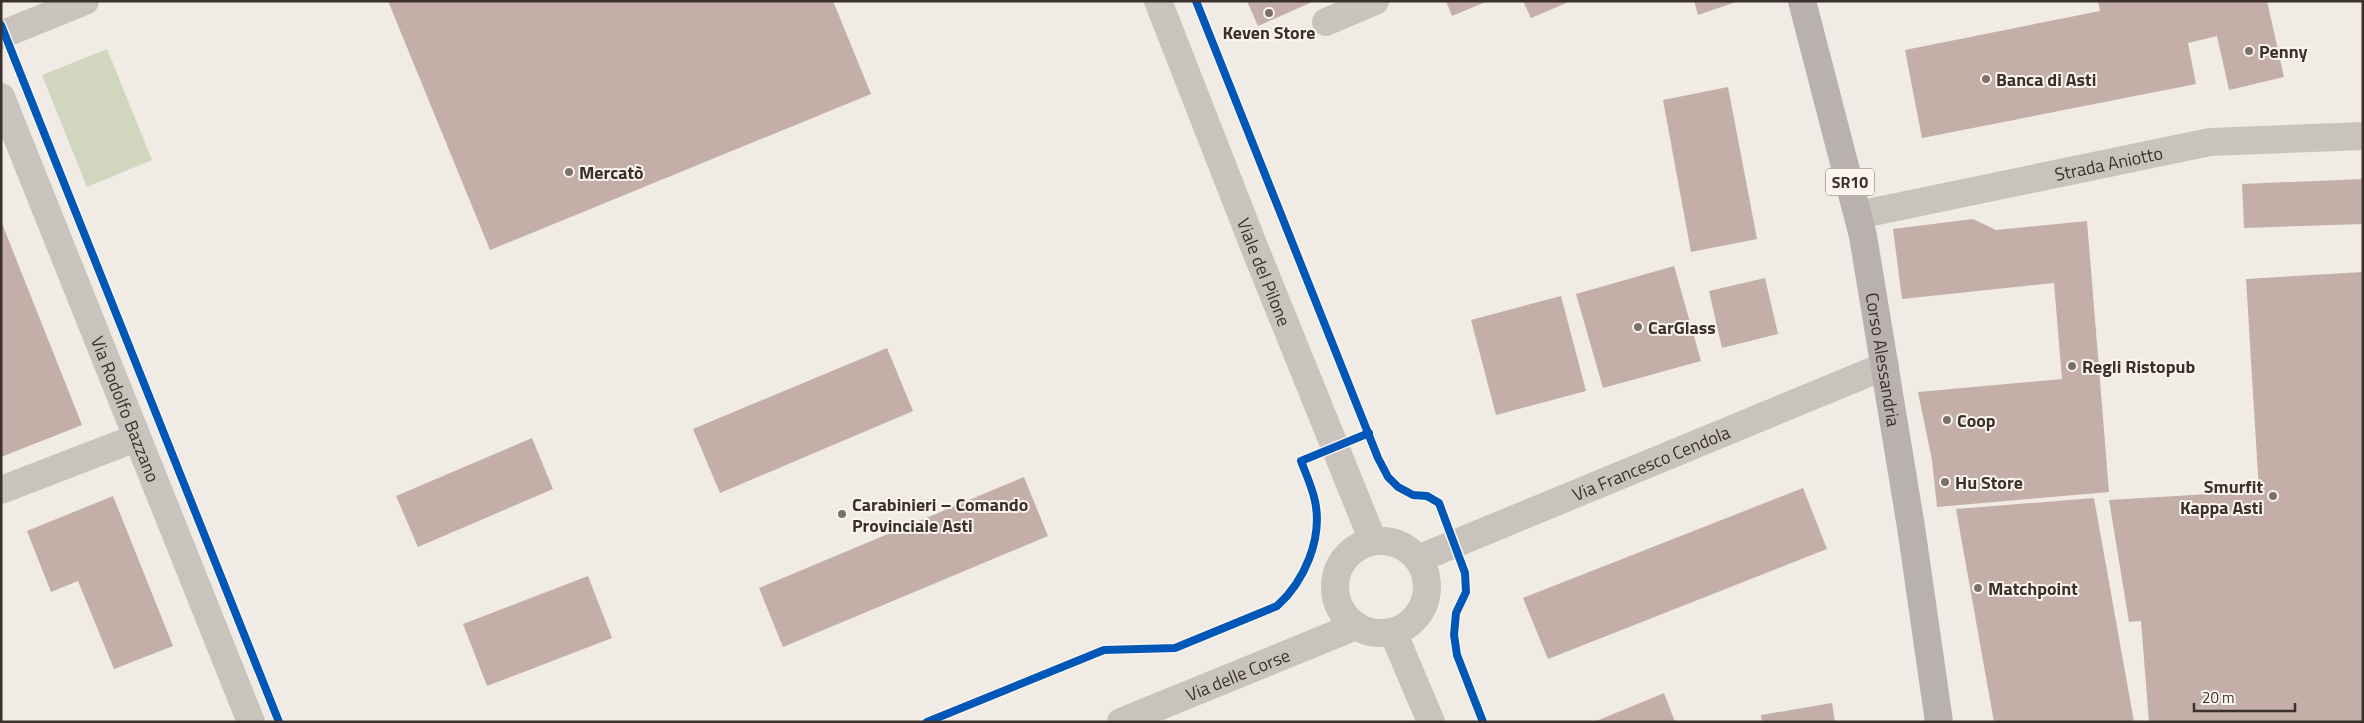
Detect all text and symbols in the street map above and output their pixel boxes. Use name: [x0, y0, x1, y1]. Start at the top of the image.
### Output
marker: Keven Store: [1263, 7, 1275, 19]
place label: Keven Store: [1222, 19, 1316, 46]
place label: Penny: [2259, 38, 2308, 65]
marker: Penny: [2243, 45, 2255, 57]
place label: Banca di Asti: [1996, 66, 2096, 93]
marker: Banca di Asti: [1980, 73, 1992, 85]
street label: Strada Aniotto: [2052, 139, 2165, 187]
place label: Mercatò: [579, 159, 644, 186]
marker: Mercatò: [563, 166, 575, 178]
road number: SR10: [1826, 168, 1874, 196]
street label: Viale del Pilone: [1231, 214, 1298, 330]
street label: Corso Alessandria: [1859, 291, 1908, 429]
place label: CarGlass: [1648, 314, 1716, 341]
marker: CarGlass: [1632, 321, 1644, 333]
street label: Via Rodolfo Bazzano: [84, 332, 167, 486]
place label: Regli Ristopub: [2082, 353, 2195, 380]
marker: Regli Ristopub: [2066, 360, 2078, 372]
place label: Coop: [1957, 407, 1996, 434]
marker: Coop: [1941, 414, 1953, 426]
street label: Via Francesco Cendola: [1568, 418, 1734, 507]
place label: Hu Store: [1955, 469, 2023, 496]
place label: Smurfit Kappa Asti: [2180, 473, 2263, 521]
marker: Hu Store: [1939, 476, 1951, 488]
marker: Smurfit Kappa Asti: [2267, 490, 2279, 502]
place label: Carabinieri – Comando Provinciale Asti: [852, 491, 1028, 539]
marker: Carabinieri – Comando Provinciale Asti: [836, 508, 848, 520]
place label: Matchpoint: [1988, 575, 2078, 602]
marker: Matchpoint: [1972, 582, 1984, 594]
street label: Via delle Corse: [1181, 641, 1294, 708]
scale bar: [2194, 680, 2295, 712]
text: 20 m: [2202, 686, 2235, 709]

